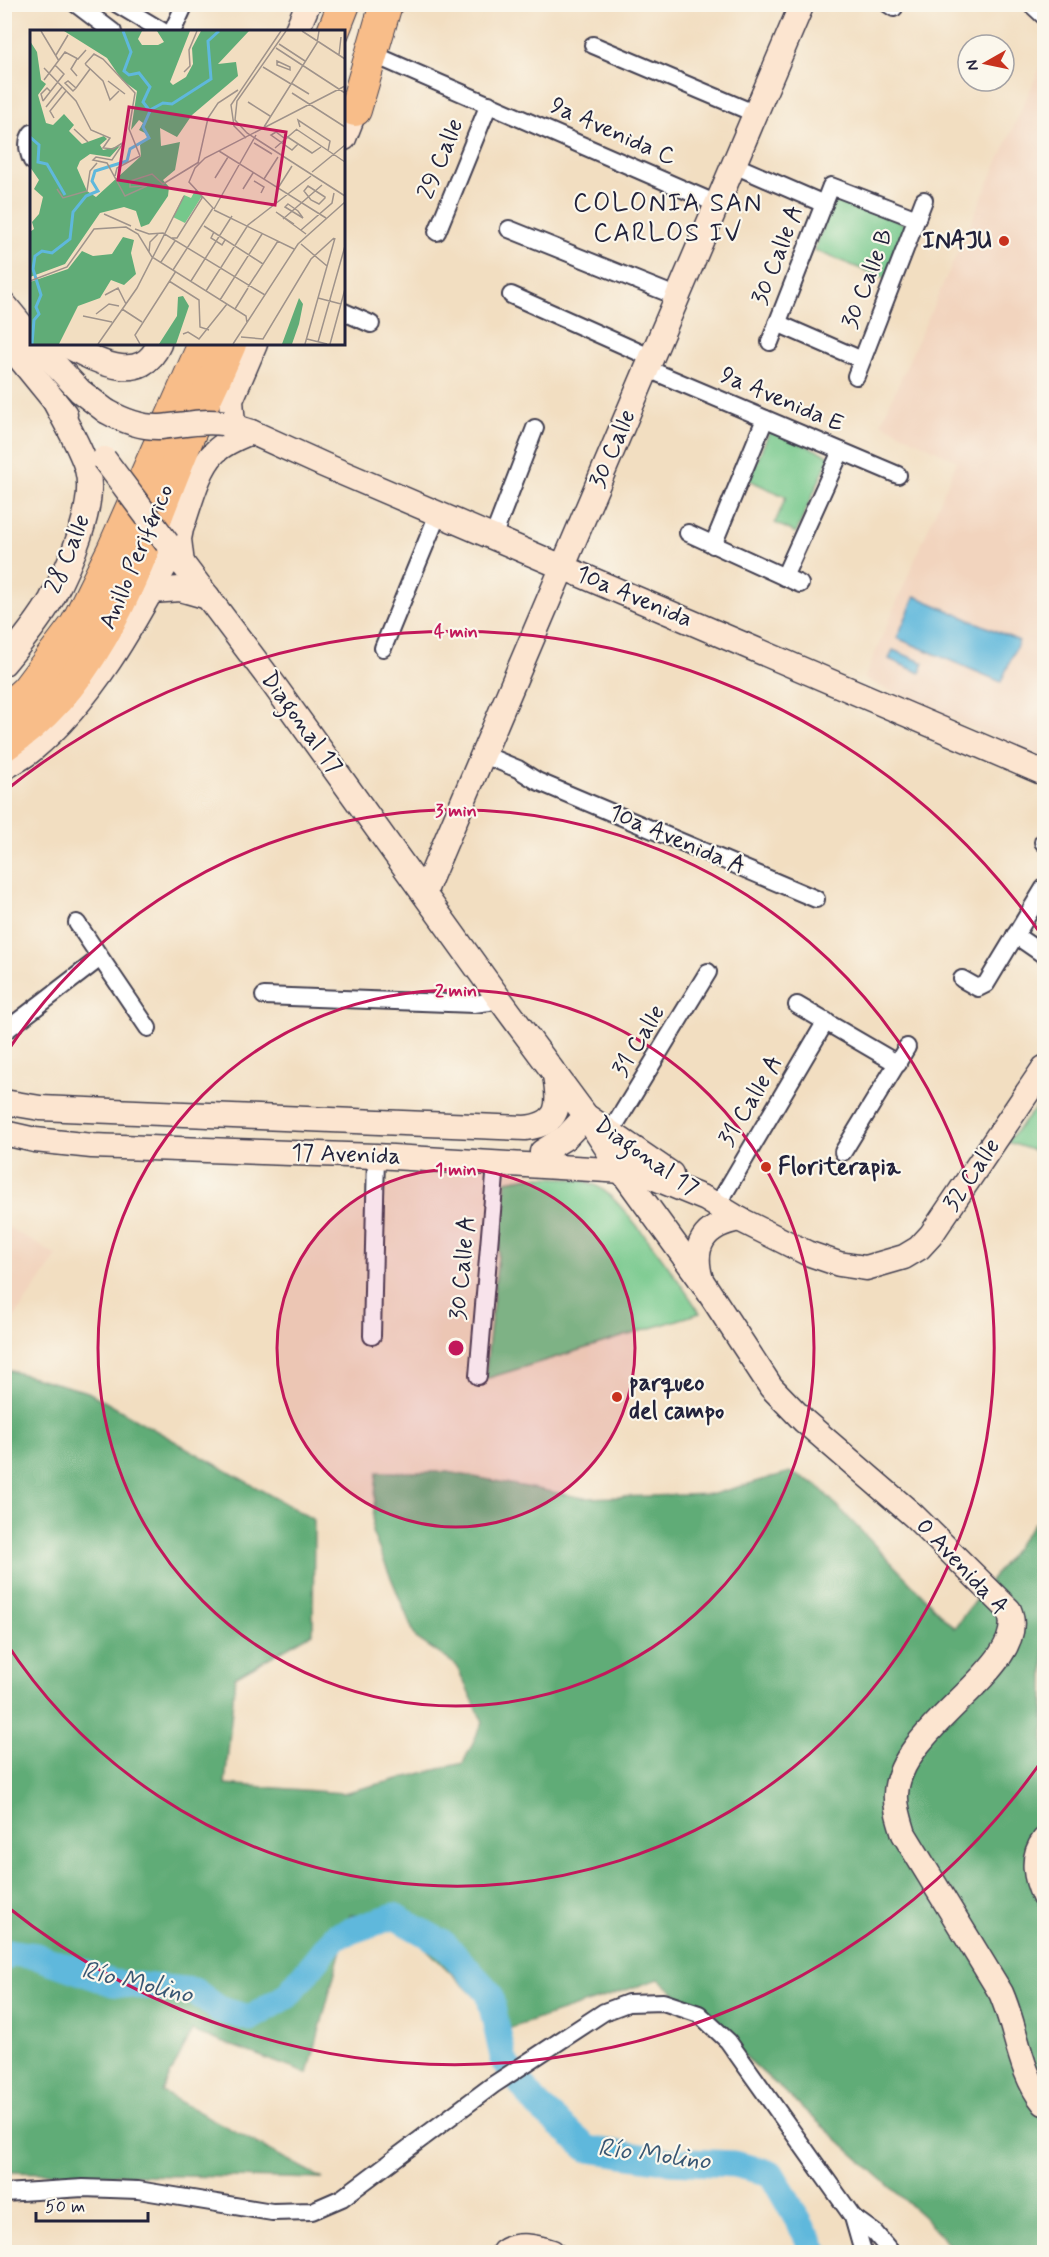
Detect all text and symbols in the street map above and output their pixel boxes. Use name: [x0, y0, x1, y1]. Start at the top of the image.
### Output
inset map: [30, 30, 345, 345]
north arrow: [956, 33, 1016, 93]
text: N: [961, 58, 984, 72]
street label: 9a Avenida C: [545, 90, 681, 174]
street label: 29 Calle: [411, 114, 471, 204]
district label: COLONIA SAN CARLOS IV: [573, 187, 763, 251]
street label: 30 Calle A: [745, 201, 811, 309]
street label: 30 Calle B: [835, 225, 901, 333]
place label: INAJU: [922, 226, 992, 257]
marker: INAJU: [997, 234, 1011, 248]
street label: 9a Avenida E: [716, 360, 849, 440]
street label: 30 Calle: [583, 405, 643, 493]
street label: Anillo Periférico: [92, 480, 182, 634]
street label: 28 Calle: [38, 510, 98, 598]
street label: 10a Avenida: [571, 559, 697, 635]
text: 4 min: [434, 620, 478, 644]
street label: Diagonal 17: [251, 665, 349, 783]
street label: 10a Avenida A: [604, 797, 750, 883]
text: 3 min: [435, 799, 477, 823]
text: 2 min: [435, 979, 477, 1003]
street label: 31 Calle: [605, 999, 673, 1083]
street label: 31 Calle A: [712, 1050, 790, 1152]
street label: Diagonal 17: [586, 1110, 704, 1207]
street label: 32 Calle: [936, 1133, 1008, 1217]
street label: 17 Avenida: [291, 1138, 401, 1172]
place label: Floriterapia: [778, 1152, 901, 1183]
text: 1 min: [435, 1158, 477, 1182]
marker: Floriterapia: [759, 1160, 773, 1174]
street label: 30 Calle A: [443, 1214, 483, 1322]
centre of rings: [446, 1338, 466, 1358]
place label: parqueo del campo: [629, 1368, 724, 1427]
marker: parqueo del campo: [610, 1390, 624, 1404]
street label: 0 Avenida A: [909, 1512, 1015, 1622]
water label: Río Molino: [78, 1954, 197, 2012]
water label: Río Molino: [596, 2131, 713, 2179]
scale bar: [36, 2185, 148, 2223]
text: 50 m: [45, 2195, 85, 2219]

